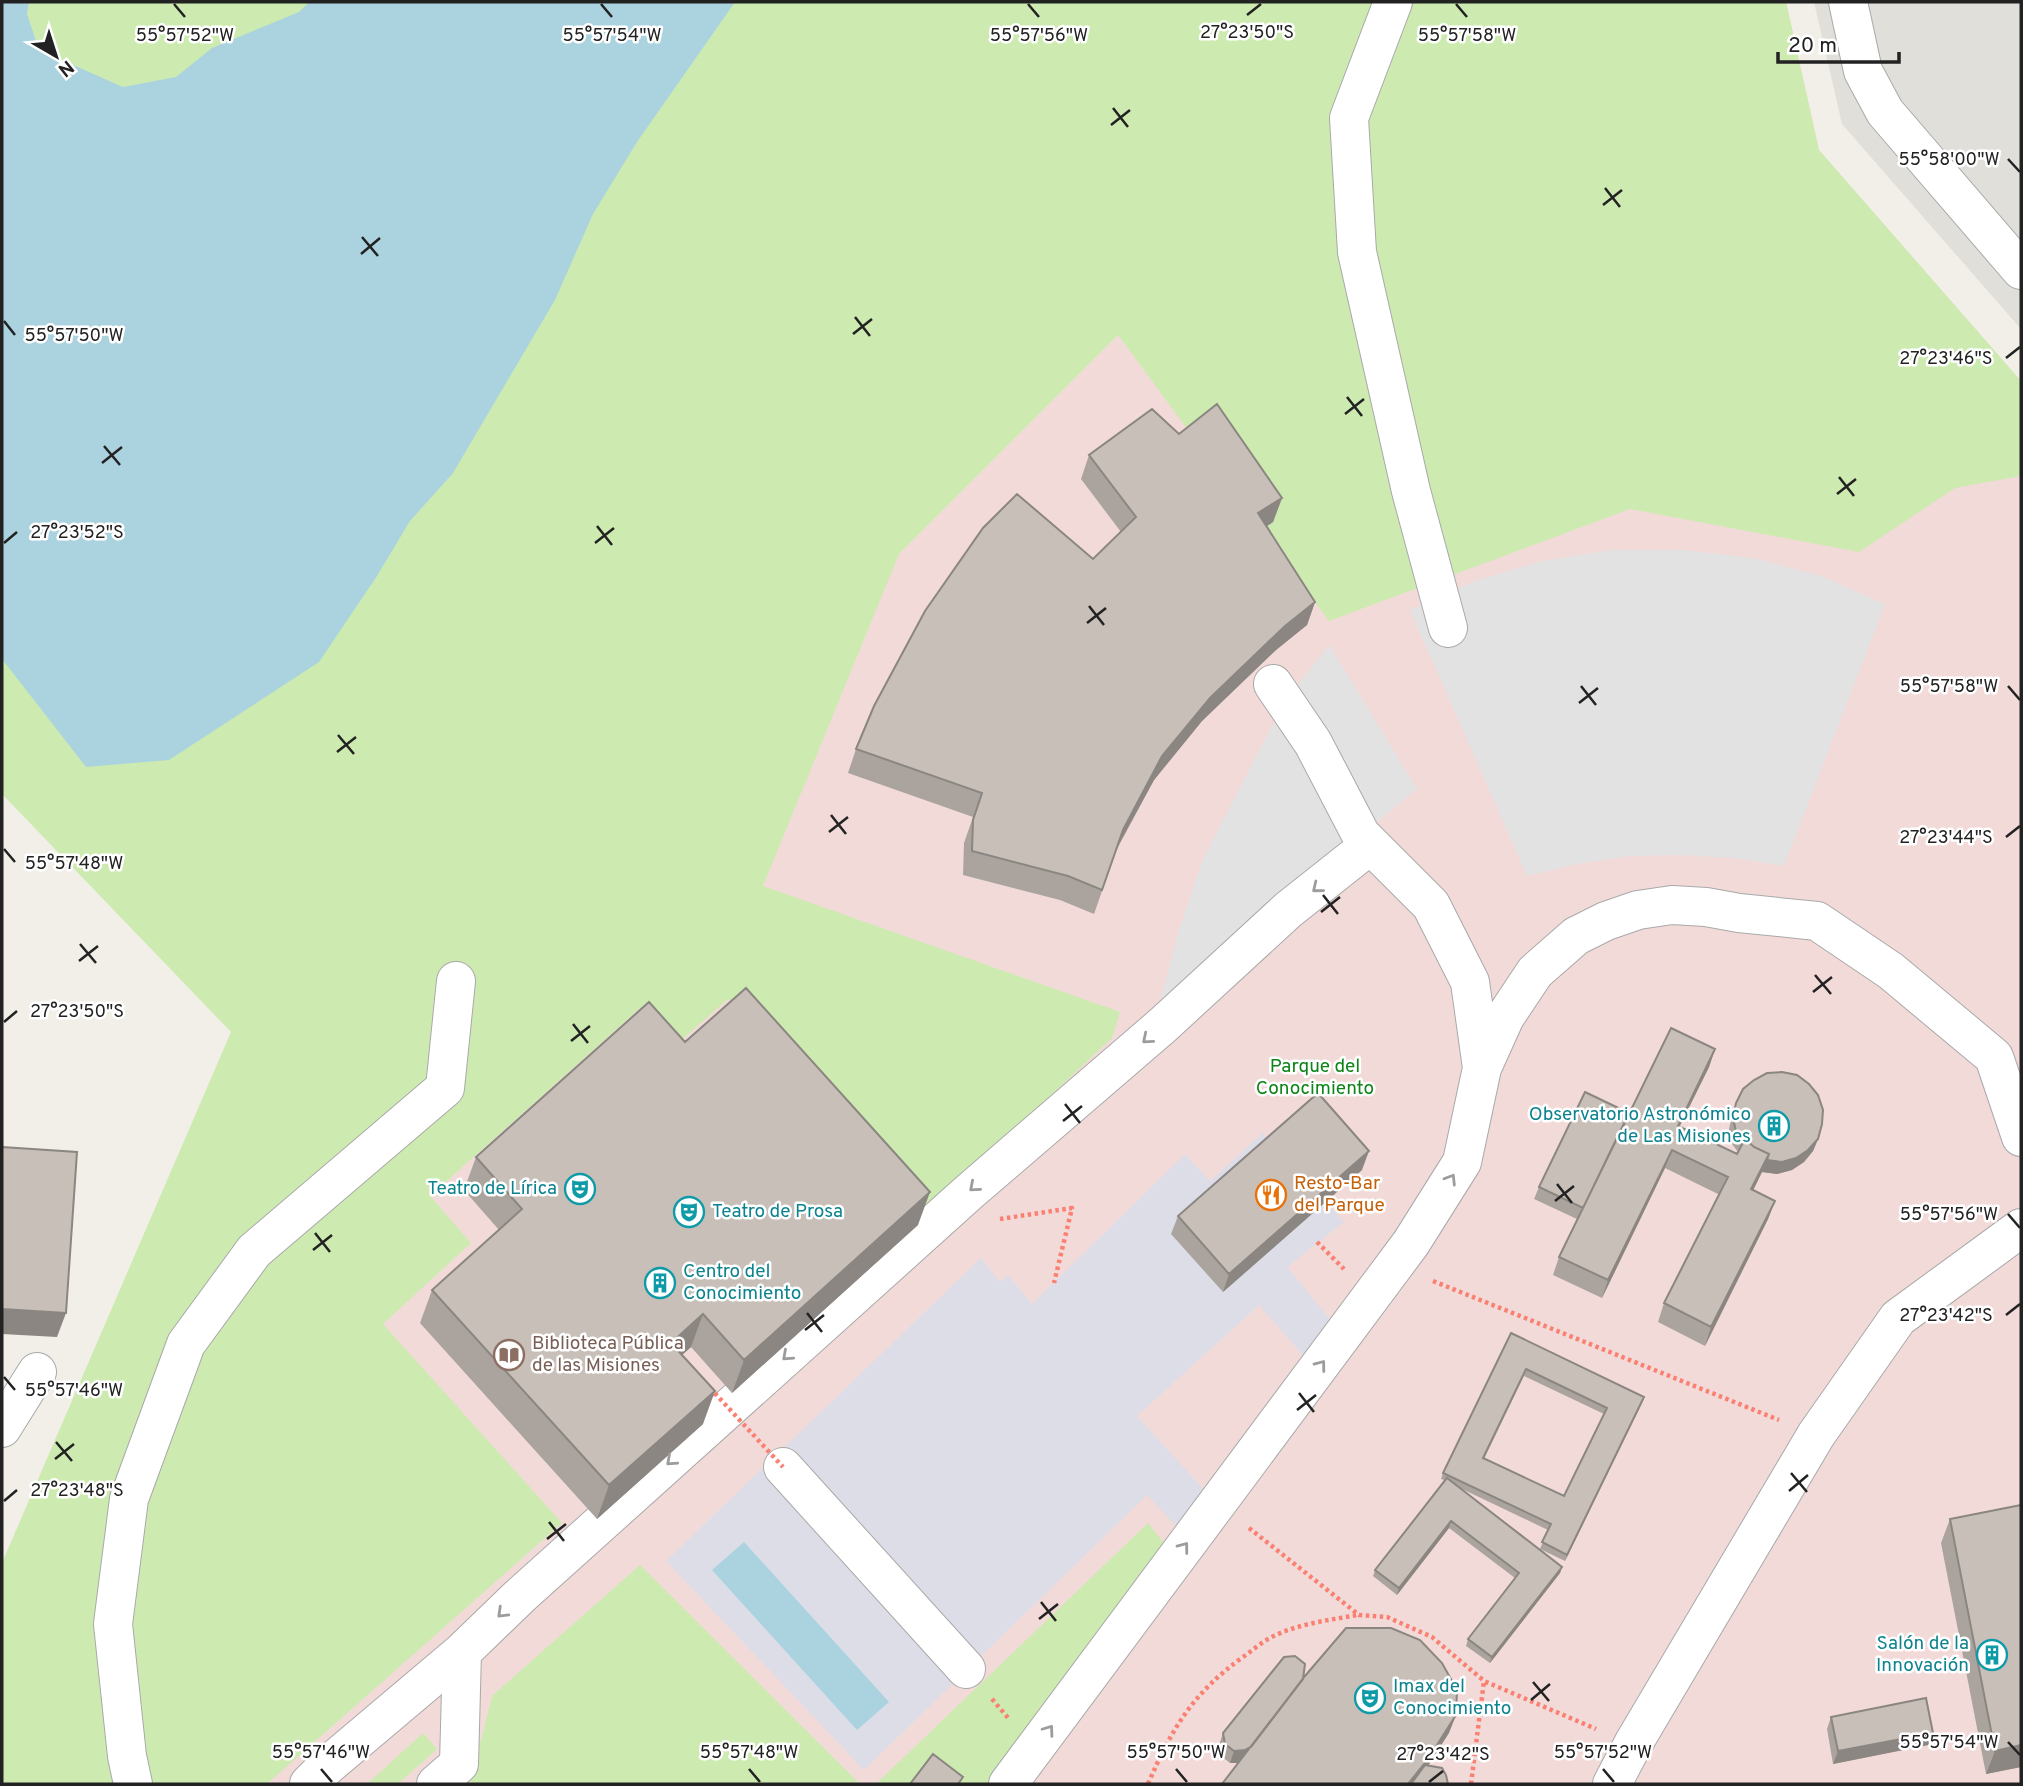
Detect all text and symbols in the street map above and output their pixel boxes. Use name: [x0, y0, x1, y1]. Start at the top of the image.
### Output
north arrow: [21, 21, 91, 91]
scale bar: [1778, 21, 1899, 65]
text: 27°23'50"S: [1200, 22, 1294, 45]
text: 55°57'52"W: [136, 25, 234, 48]
text: 55°57'54"W: [562, 25, 662, 48]
text: 55°57'56"W: [990, 25, 1088, 48]
text: 55°57'58"W: [1418, 25, 1516, 48]
text: 20 m: [1788, 33, 1837, 60]
text: N: [53, 54, 78, 81]
text: 55°58'00"W: [1898, 149, 2000, 172]
text: 55°57'50"W: [24, 325, 124, 348]
text: 27°23'46"S: [1899, 348, 1993, 371]
text: 27°23'52"S: [30, 522, 124, 545]
text: 55°57'58"W: [1900, 676, 1998, 699]
text: 27°23'44"S: [1899, 827, 1993, 850]
text: 55°57'48"W: [25, 853, 123, 876]
one-way arrow: [1312, 879, 1324, 892]
text: 27°23'50"S: [30, 1001, 124, 1024]
one-way arrow: [1142, 1031, 1155, 1043]
park label: Parque del Conocimiento: [1256, 1055, 1374, 1101]
place label: Observatorio Astronómico de Las Misiones: [1529, 1103, 1751, 1149]
building icon: Observatorio Astronómico de Las Misiones: [1757, 1109, 1791, 1143]
theatre icon: Teatro de Lírica: [563, 1172, 597, 1206]
place label: Resto-Bar del Parque: [1294, 1172, 1385, 1218]
one-way arrow: [1443, 1174, 1456, 1187]
place label: Teatro de Lírica: [427, 1177, 557, 1201]
restaurant icon: Resto-Bar del Parque: [1254, 1178, 1288, 1212]
one-way arrow: [969, 1179, 982, 1191]
theatre icon: Teatro de Prosa: [672, 1195, 706, 1229]
place label: Teatro de Prosa: [712, 1200, 843, 1224]
text: 55°57'56"W: [1900, 1204, 1998, 1227]
place label: Centro del Conocimiento: [683, 1260, 801, 1306]
building icon: Centro del Conocimiento: [643, 1266, 677, 1300]
text: 27°23'42"S: [1899, 1305, 1993, 1328]
place label: Biblioteca Pública de las Misiones: [532, 1332, 684, 1378]
library icon: Biblioteca Pública de las Misiones: [492, 1338, 526, 1372]
one-way arrow: [782, 1348, 795, 1360]
one-way arrow: [1312, 1360, 1325, 1373]
text: 55°57'46"W: [25, 1380, 123, 1403]
one-way arrow: [666, 1453, 679, 1465]
text: 27°23'48"S: [30, 1480, 124, 1503]
one-way arrow: [1176, 1542, 1188, 1554]
one-way arrow: [497, 1605, 510, 1618]
place label: Salón de la Innovación: [1876, 1632, 1969, 1678]
building icon: Salón de la Innovación: [1975, 1638, 2009, 1672]
place label: Imax del Conocimiento: [1393, 1675, 1511, 1721]
theatre icon: Imax del Conocimiento: [1353, 1681, 1387, 1715]
one-way arrow: [1040, 1725, 1053, 1737]
text: 55°57'54"W: [1899, 1732, 1999, 1755]
text: 55°57'46"W: [272, 1742, 370, 1765]
text: 55°57'48"W: [700, 1742, 798, 1765]
text: 55°57'50"W: [1126, 1742, 1226, 1765]
text: 55°57'52"W: [1554, 1742, 1652, 1765]
text: 27°23'42"S: [1396, 1744, 1490, 1767]

